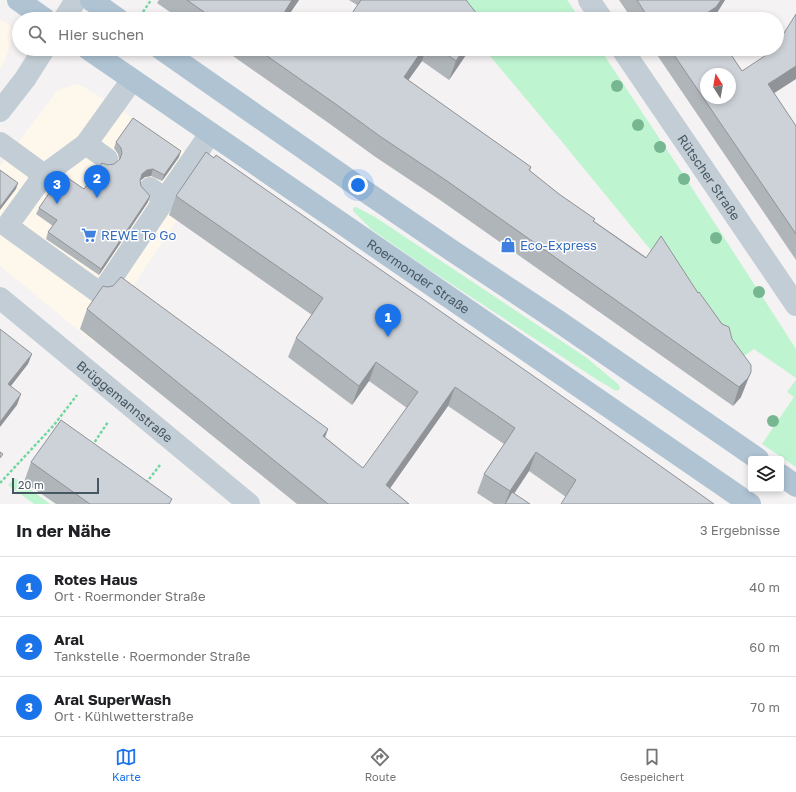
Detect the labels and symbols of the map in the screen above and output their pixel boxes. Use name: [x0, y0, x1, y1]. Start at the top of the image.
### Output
north arrow: [700, 68, 736, 104]
street label: Rütscher Straße: [674, 131, 744, 223]
pin: 2: [84, 165, 110, 198]
pin: 3: [44, 171, 70, 204]
your location: [348, 175, 368, 195]
supermarket icon: REWE To Go: [80, 226, 98, 244]
place label: REWE To Go: [101, 227, 177, 243]
street label: Roermonder Straße: [364, 235, 473, 317]
shop icon: Eco-Express: [499, 236, 517, 254]
place label: Eco-Express: [520, 237, 597, 253]
pin: 1: [375, 304, 401, 337]
street label: Brüggemannstraße: [74, 357, 176, 446]
scale bar: [12, 476, 99, 495]

